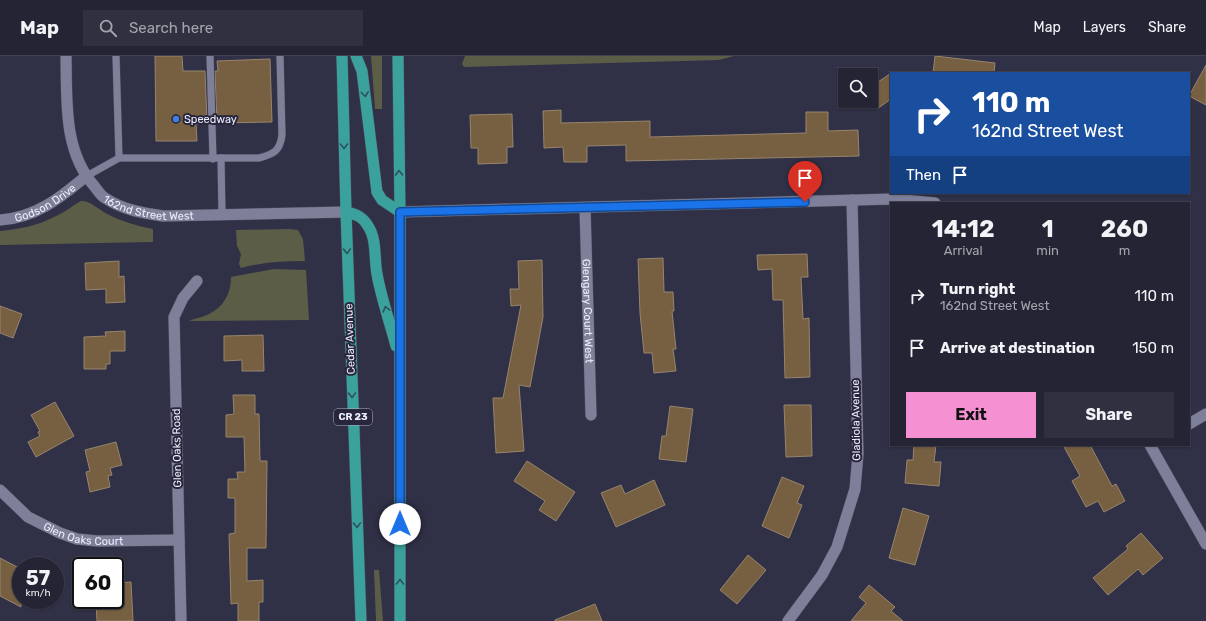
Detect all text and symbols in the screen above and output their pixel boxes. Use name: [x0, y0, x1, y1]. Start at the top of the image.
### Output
search box: [83, 10, 363, 46]
text: Map: [20, 16, 59, 39]
icon: search: [97, 17, 119, 39]
text: Search here: [129, 19, 213, 37]
text: Map: [1034, 19, 1061, 36]
text: Layers: [1083, 19, 1126, 36]
text: Share: [1148, 19, 1186, 36]
map controls: [838, 68, 878, 108]
button: search: [838, 68, 878, 108]
text: 110 m: [972, 86, 1050, 119]
icon: right: [906, 88, 958, 140]
one-way arrow: [360, 90, 369, 97]
place label: Speedway: [184, 113, 237, 126]
marker: Speedway: [171, 114, 181, 124]
text: 162nd Street West: [972, 120, 1124, 142]
one-way arrow: [340, 143, 349, 149]
pin: [788, 161, 822, 202]
icon: arrive: [949, 164, 971, 186]
text: Then: [906, 166, 941, 184]
icon: arrive: [794, 167, 816, 189]
one-way arrow: [395, 170, 403, 176]
street label: Godson Drive: [13, 181, 78, 224]
street label: 162nd Street West: [101, 192, 195, 223]
text: 14:12: [932, 215, 995, 243]
text: 1: [1042, 215, 1054, 243]
text: 260: [1101, 215, 1148, 243]
text: Arrival: [944, 243, 983, 258]
text: min: [1036, 243, 1059, 258]
text: m: [1119, 243, 1130, 258]
one-way arrow: [343, 248, 351, 254]
street label: Glengary Court West: [580, 259, 596, 364]
text: Turn right: [940, 280, 1015, 298]
icon: right: [906, 285, 928, 307]
text: 110 m: [1135, 287, 1174, 305]
text: 162nd Street West: [940, 298, 1050, 313]
street label: Cedar Avenue: [342, 303, 358, 375]
one-way arrow: [382, 306, 391, 313]
icon: arrive: [906, 337, 928, 359]
text: Arrive at destination: [940, 339, 1095, 357]
text: 150 m: [1132, 339, 1174, 357]
street label: Gladiola Avenue: [849, 379, 863, 461]
one-way arrow: [348, 392, 357, 398]
button: Exit: [906, 392, 1036, 438]
button: Share: [1044, 392, 1174, 438]
street label: Glen Oaks Road: [170, 408, 184, 488]
road number: CR 23: [334, 409, 372, 425]
position arrow: [379, 503, 421, 545]
street label: Glen Oaks Court: [41, 519, 124, 548]
one-way arrow: [353, 522, 361, 528]
speed limit sign: 60: [72, 557, 124, 609]
text: 57: [26, 566, 50, 590]
one-way arrow: [396, 579, 404, 585]
text: km/h: [26, 587, 50, 599]

